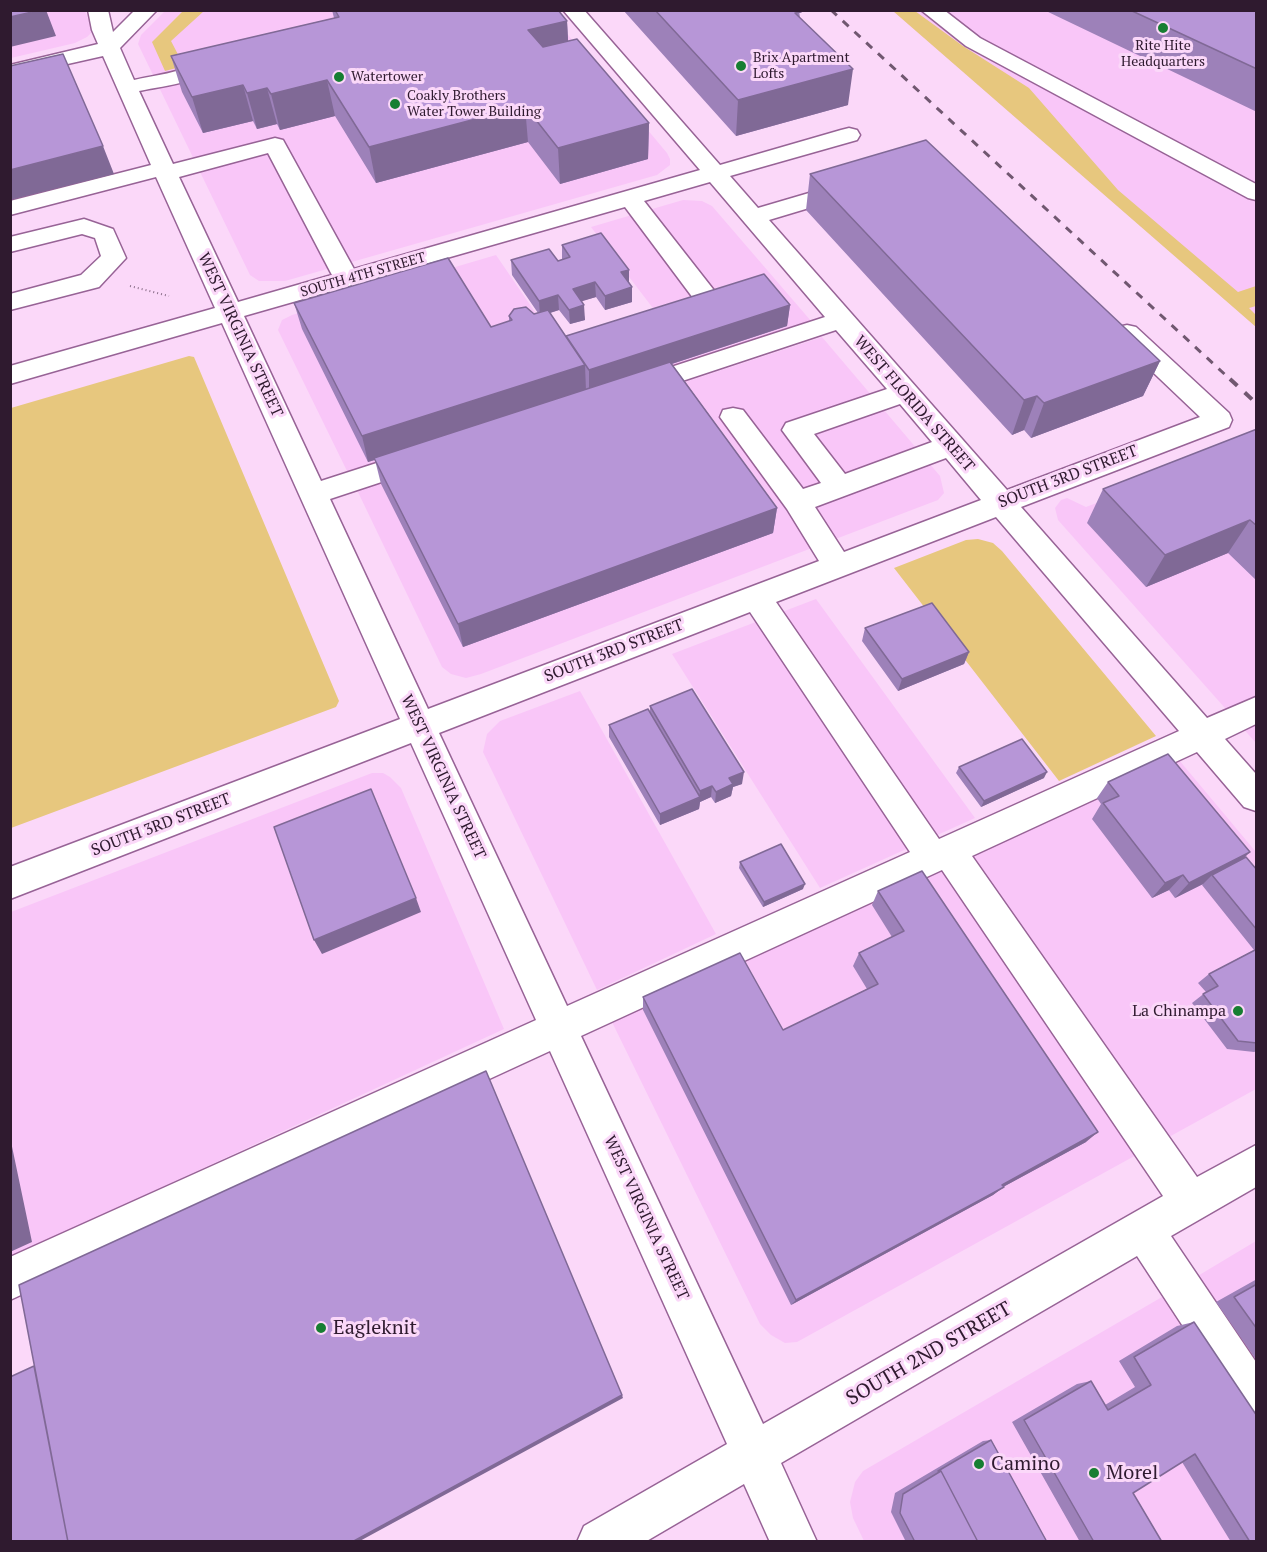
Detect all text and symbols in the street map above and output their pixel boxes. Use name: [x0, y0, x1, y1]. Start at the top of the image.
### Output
marker: Rite Hite Headquarters: [1156, 21, 1170, 35]
place label: Rite Hite Headquarters: [1121, 38, 1205, 70]
place label: Brix Apartment Lofts: [753, 50, 850, 82]
marker: Brix Apartment Lofts: [734, 59, 748, 73]
place label: Watertower: [351, 69, 423, 85]
marker: Watertower: [332, 70, 346, 84]
place label: Coakly Brothers Water Tower Building: [407, 88, 541, 120]
marker: Coakly Brothers Water Tower Building: [388, 97, 402, 111]
street label: SOUTH 4TH STREET: [299, 249, 427, 301]
street label: WEST VIRGINIA STREET: [193, 250, 287, 420]
street label: WEST FLORIDA STREET: [850, 332, 978, 476]
street label: SOUTH 3RD STREET: [996, 442, 1140, 512]
street label: SOUTH 3RD STREET: [542, 616, 686, 686]
street label: WEST VIRGINIA STREET: [396, 692, 490, 862]
street label: SOUTH 3RD STREET: [89, 790, 233, 860]
place label: La Chinampa: [1132, 1001, 1226, 1021]
marker: La Chinampa: [1231, 1004, 1245, 1018]
street label: WEST VIRGINIA STREET: [599, 1133, 693, 1303]
street label: SOUTH 2ND STREET: [842, 1297, 1016, 1411]
place label: Eagleknit: [333, 1316, 417, 1340]
marker: Eagleknit: [314, 1321, 328, 1335]
place label: Camino: [991, 1452, 1060, 1476]
marker: Camino: [972, 1457, 986, 1471]
place label: Morel: [1106, 1461, 1158, 1485]
marker: Morel: [1087, 1466, 1101, 1480]

